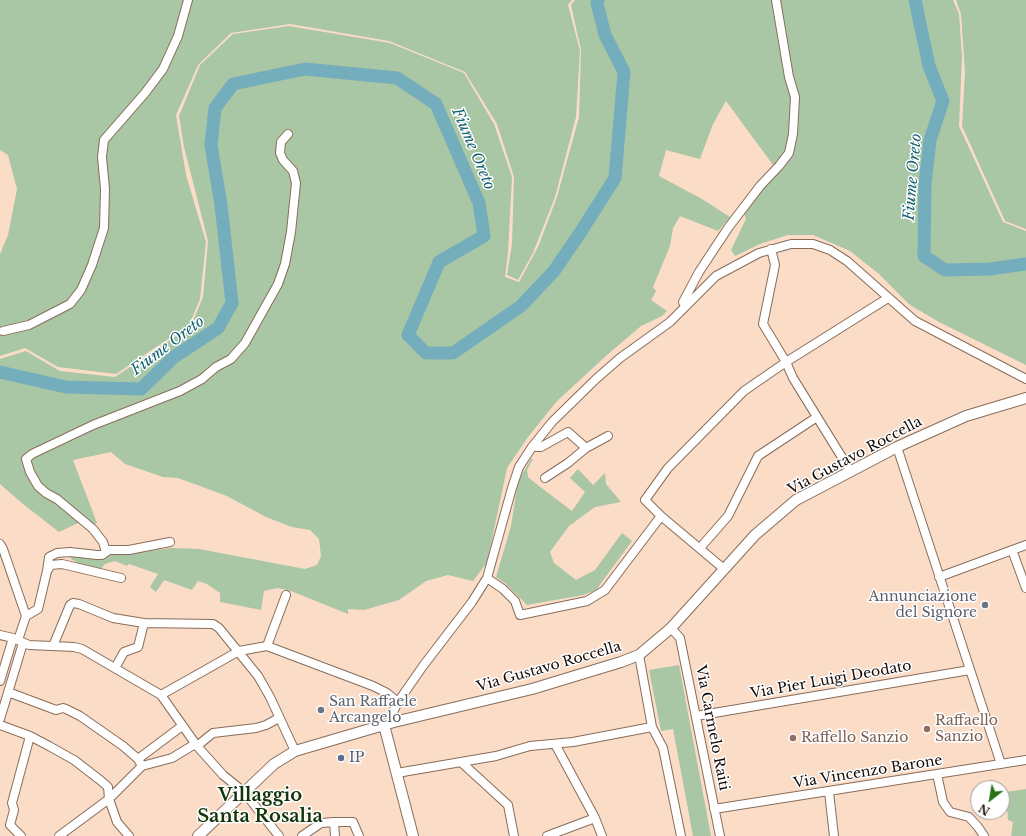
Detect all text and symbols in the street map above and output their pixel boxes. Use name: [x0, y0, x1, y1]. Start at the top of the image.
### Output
water label: Fiume Oreto: [448, 105, 498, 193]
water label: Fiume Oreto: [900, 133, 926, 221]
water label: Fiume Oreto: [128, 313, 208, 379]
street label: Via Gustavo Roccella: [785, 414, 925, 498]
place label: Annunciazione del Signore: [868, 589, 977, 622]
marker: Annunciazione del Signore: [980, 600, 990, 610]
street label: Via Gustavo Roccella: [475, 638, 623, 696]
street label: Via Pier Luigi Deodato: [749, 658, 913, 702]
street label: Via Carmelo Raiti: [692, 664, 732, 792]
place label: San Raffaele Arcangelo: [329, 694, 417, 726]
marker: San Raffaele Arcangelo: [316, 705, 326, 715]
place label: Raffaello Sanzio: [935, 713, 998, 746]
marker: Raffaello Sanzio: [922, 724, 932, 734]
place label: Raffello Sanzio: [801, 730, 908, 746]
marker: Raffello Sanzio: [788, 733, 798, 743]
place label: IP: [349, 750, 364, 766]
street label: Via Vincenzo Barone: [792, 752, 944, 792]
marker: IP: [336, 753, 346, 763]
north arrow: [970, 780, 1010, 820]
district label: Villaggio Santa Rosalia: [197, 785, 323, 828]
text: N: [976, 801, 992, 818]

